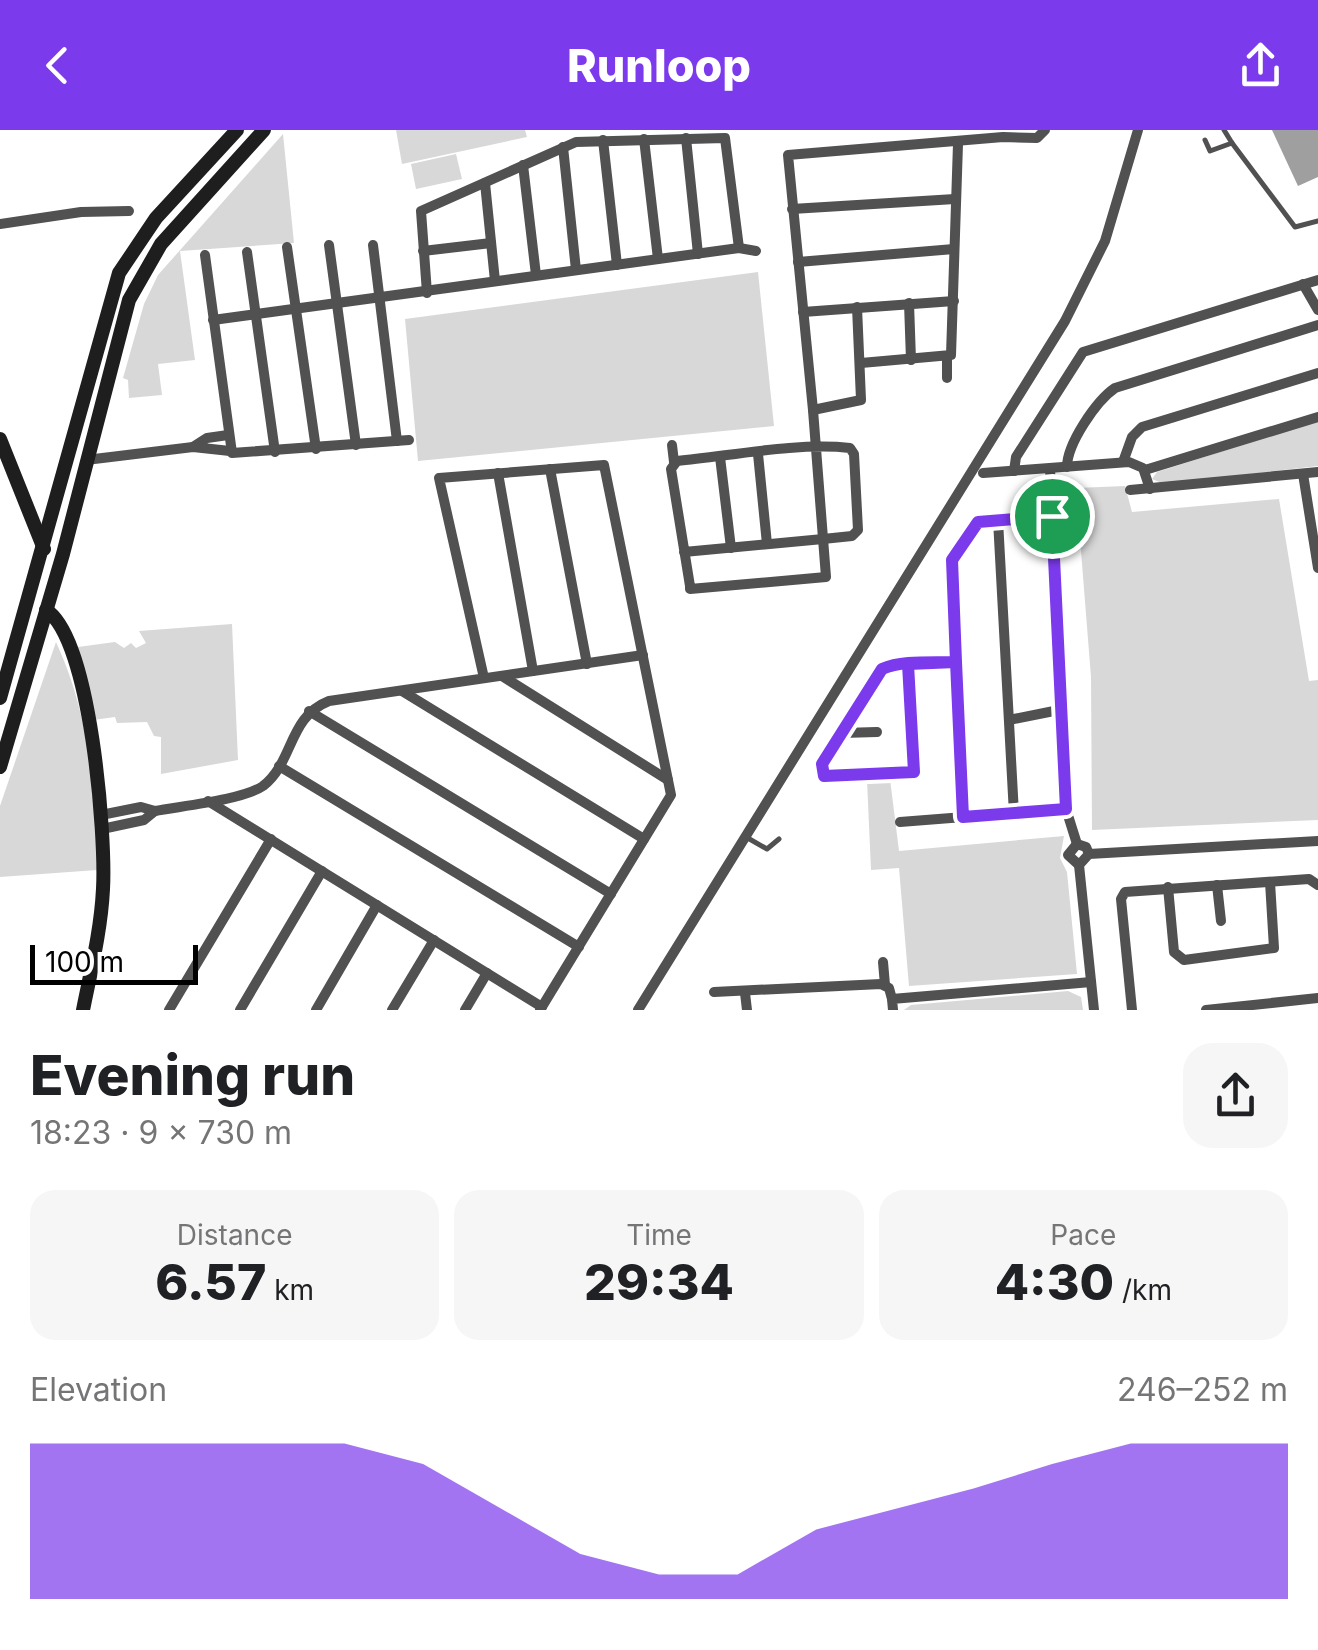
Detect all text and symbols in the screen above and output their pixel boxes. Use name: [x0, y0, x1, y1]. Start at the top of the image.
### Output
icon: back: [30, 38, 85, 93]
text: Runloop: [567, 38, 751, 93]
icon: share: [1233, 38, 1288, 93]
pin: [1010, 474, 1095, 559]
icon: arrive: [1025, 489, 1080, 544]
scale bar: [30, 940, 198, 984]
text: 100 m: [45, 945, 124, 979]
text: Evening run: [30, 1042, 355, 1108]
button: share: [1183, 1043, 1288, 1148]
text: 18:23 · 9 × 730 m: [30, 1113, 292, 1152]
text: Distance: [177, 1218, 292, 1252]
text: Time: [626, 1218, 692, 1252]
text: Pace: [1050, 1218, 1116, 1252]
text: 6.57: [155, 1252, 266, 1312]
text: 29:34: [584, 1252, 734, 1312]
text: 4:30: [995, 1252, 1114, 1312]
text: km: [266, 1273, 314, 1307]
text: /km: [1114, 1273, 1172, 1307]
text: Elevation: [30, 1370, 167, 1409]
text: 246–252 m: [1117, 1370, 1288, 1409]

